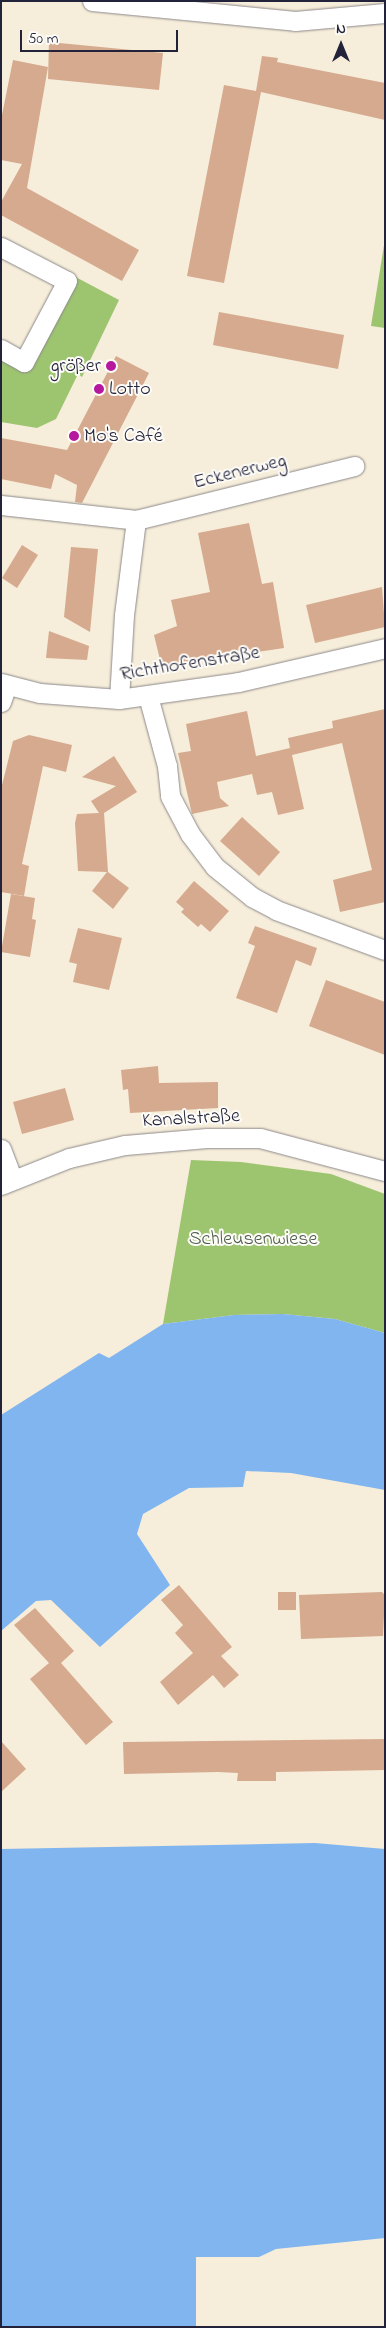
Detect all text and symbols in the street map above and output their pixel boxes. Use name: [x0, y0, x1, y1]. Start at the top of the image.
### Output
text: N: [336, 19, 346, 40]
scale bar: [22, 20, 180, 52]
north arrow: [316, 20, 366, 70]
text: 50 m: [28, 28, 58, 50]
place label: größer: [50, 354, 101, 378]
marker: größer: [105, 360, 117, 372]
place label: Lotto: [109, 377, 151, 401]
marker: Lotto: [93, 383, 105, 395]
place label: Mo's Café: [84, 424, 163, 448]
marker: Mo's Café: [68, 430, 80, 442]
street label: Eckenerweg: [191, 449, 289, 495]
street label: Richthofenstraße: [118, 641, 262, 687]
street label: Kanalstraße: [142, 1104, 240, 1134]
park label: Schleusenwiese: [189, 1227, 317, 1251]

